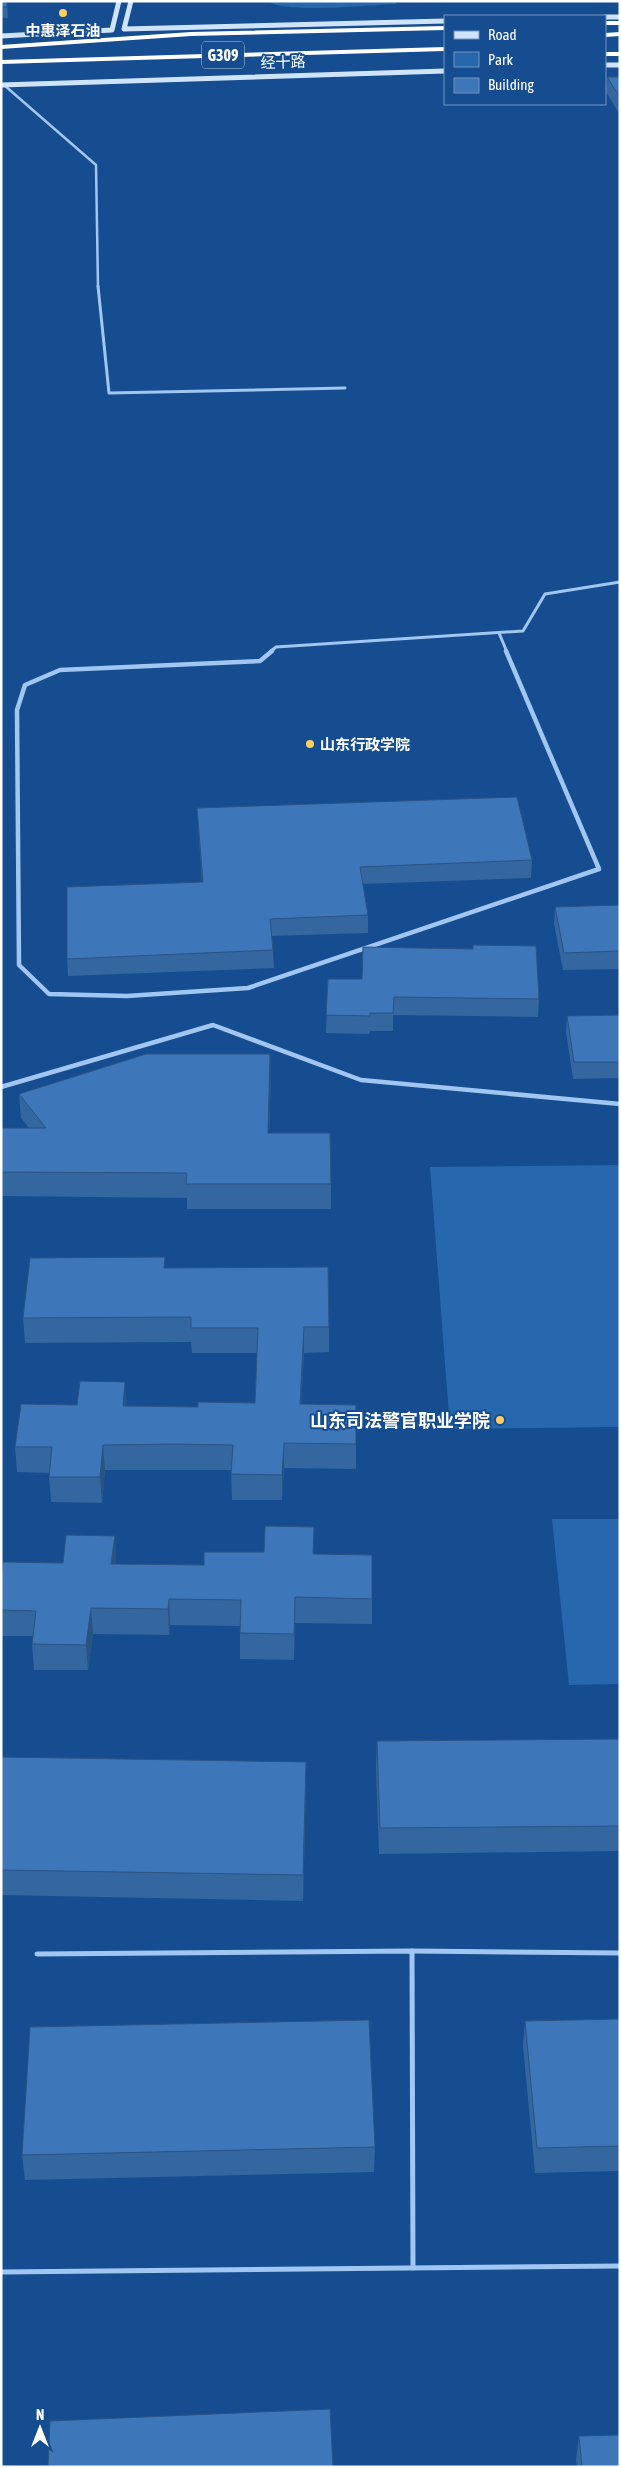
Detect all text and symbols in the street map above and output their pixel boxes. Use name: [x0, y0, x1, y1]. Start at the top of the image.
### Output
marker: 中惠泽石油: [57, 7, 69, 19]
legend: [444, 15, 606, 105]
place label: 中惠泽石油: [25, 22, 101, 39]
text: Road: [488, 26, 517, 43]
road number: G309: [202, 42, 244, 68]
text: Park: [488, 51, 513, 68]
street label: 经十路: [260, 53, 306, 71]
text: Building: [488, 76, 534, 93]
place label: 山东行政学院: [320, 736, 410, 753]
marker: 山东行政学院: [304, 738, 316, 750]
place label: 山东司法警官职业学院: [310, 1410, 490, 1431]
marker: 山东司法警官职业学院: [494, 1414, 506, 1426]
north arrow: [15, 2403, 65, 2453]
text: N: [36, 2407, 44, 2423]

